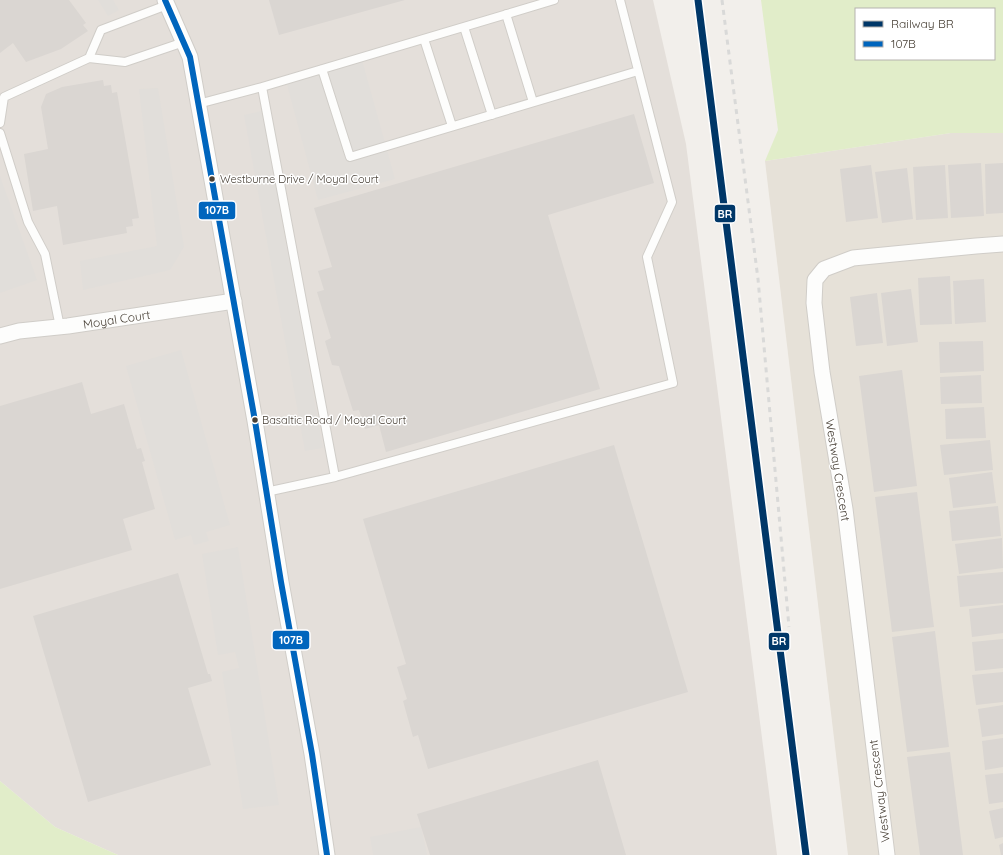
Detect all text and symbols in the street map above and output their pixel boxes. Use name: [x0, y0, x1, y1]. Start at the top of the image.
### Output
legend: [855, 8, 995, 60]
text: Railway BR: [891, 16, 954, 31]
text: 107B: [891, 36, 916, 51]
place label: Westburne Drive / Moyal Court: [220, 172, 379, 186]
marker: Westburne Drive / Moyal Court: [207, 174, 217, 184]
line badge: 107B: [198, 201, 236, 220]
text: 107B: [205, 203, 229, 217]
line badge: BR: [714, 204, 736, 223]
text: BR: [718, 207, 733, 221]
street label: Moyal Court: [82, 306, 151, 331]
place label: Basaltic Road / Moyal Court: [262, 413, 407, 427]
marker: Basaltic Road / Moyal Court: [250, 415, 260, 425]
street label: Westway Crescent: [823, 418, 853, 522]
line badge: 107B: [272, 630, 310, 650]
line badge: BR: [768, 632, 790, 651]
text: 107B: [279, 633, 303, 647]
text: BR: [772, 634, 787, 648]
street label: Westway Crescent: [865, 739, 893, 843]

